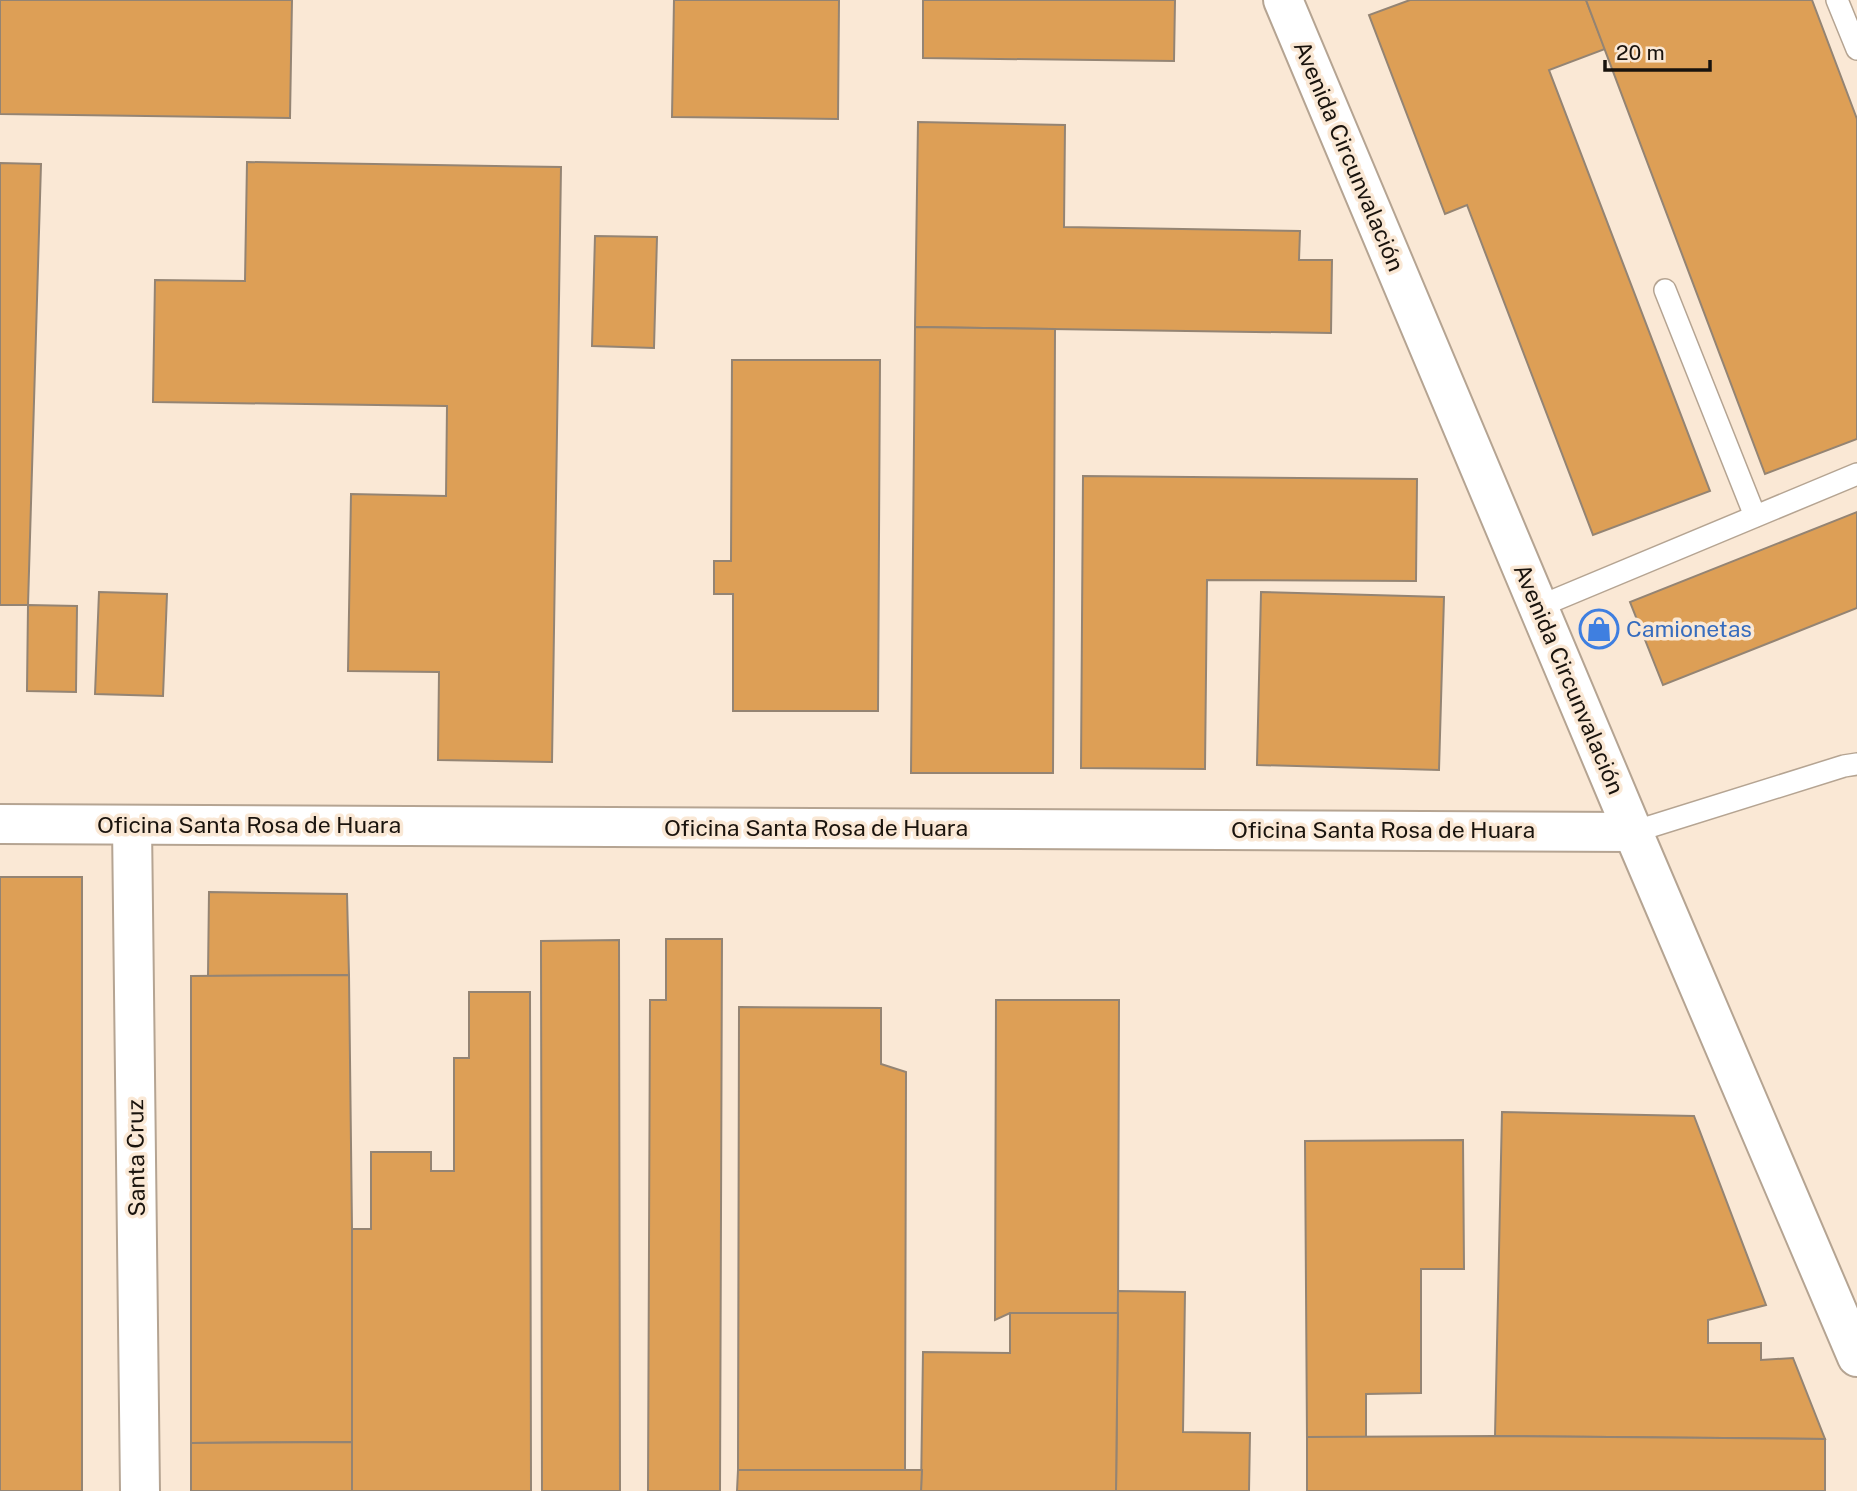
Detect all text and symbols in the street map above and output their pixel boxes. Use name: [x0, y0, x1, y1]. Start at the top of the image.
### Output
scale bar: [1605, 28, 1710, 72]
street label: Avenida Circunvalación: [1289, 37, 1410, 275]
text: 20 m: [1616, 40, 1665, 65]
street label: Avenida Circunvalación: [1509, 560, 1630, 798]
shop icon: Camionetas: [1578, 608, 1620, 650]
place label: Camionetas: [1626, 615, 1752, 642]
street label: Oficina Santa Rosa de Huara: [97, 811, 401, 838]
street label: Oficina Santa Rosa de Huara: [664, 814, 968, 841]
street label: Oficina Santa Rosa de Huara: [1231, 816, 1535, 843]
street label: Santa Cruz: [121, 1099, 150, 1217]

